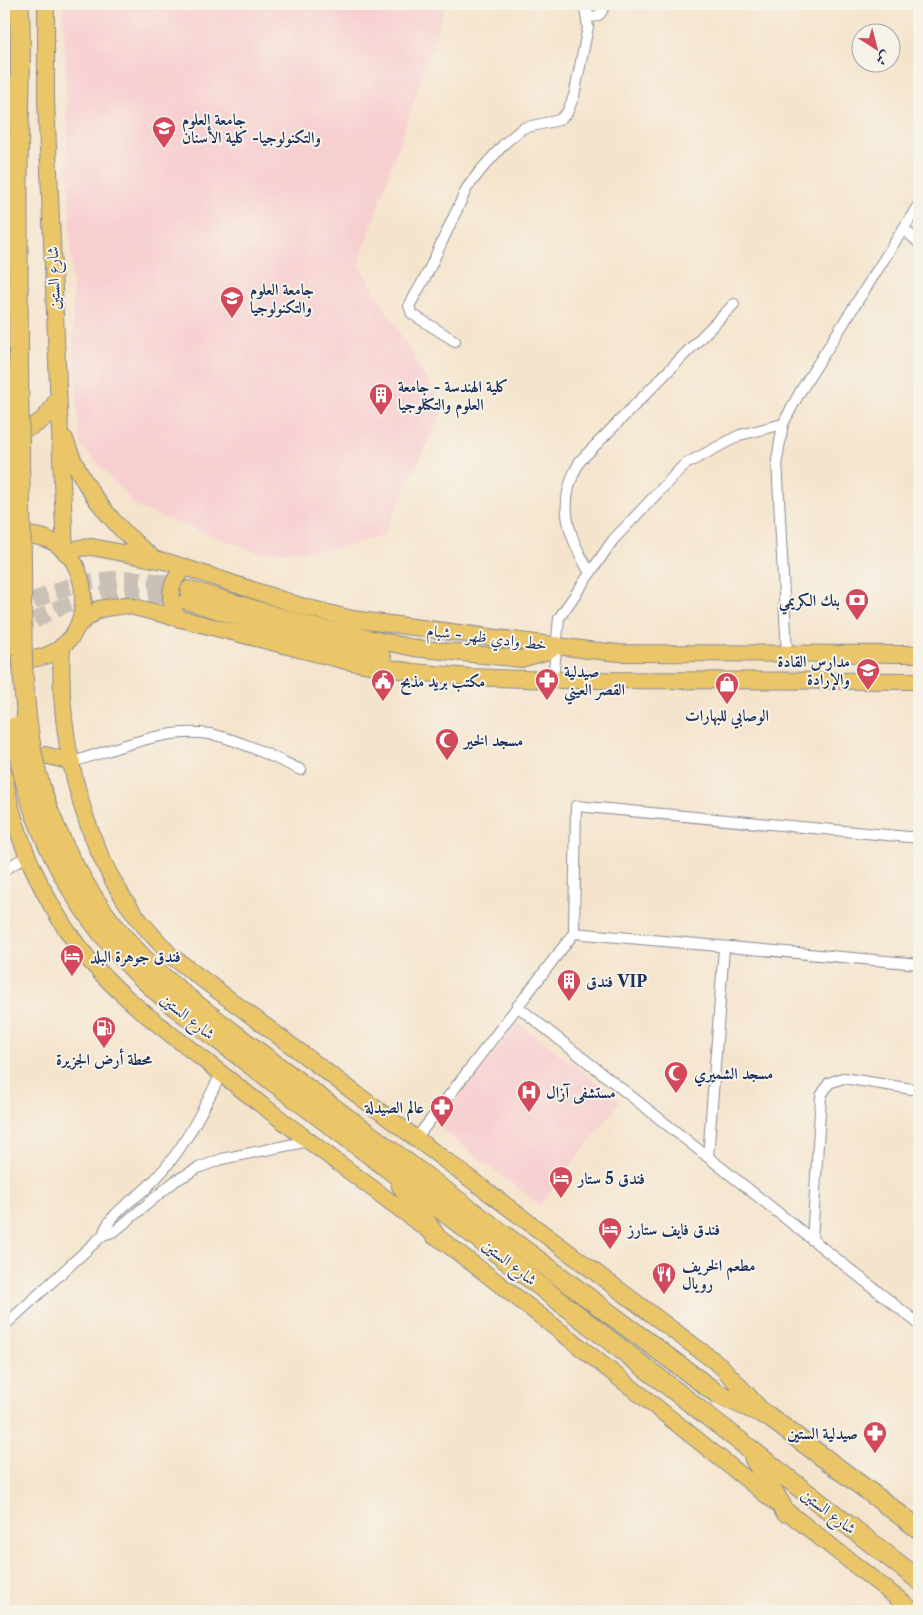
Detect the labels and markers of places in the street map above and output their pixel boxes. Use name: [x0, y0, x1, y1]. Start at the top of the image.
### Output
place label: جامعة العلوم والتكنولوجيا- كلية الأسنان: [182, 109, 321, 148]
school or university icon: جامعة العلوم والتكنولوجيا- كلية الأسنان: [151, 115, 177, 149]
place label: جامعة العلوم والتكنولوجيا: [250, 279, 314, 318]
school or university icon: جامعة العلوم والتكنولوجيا: [219, 285, 245, 319]
place label: كلية الهندسة - جامعة العلوم والتكنلوجيا: [398, 376, 509, 419]
building icon: كلية الهندسة - جامعة العلوم والتكنلوجيا: [368, 382, 394, 416]
bank icon: بنك الكريمي: [844, 587, 870, 621]
place label: بنك الكريمي: [779, 590, 840, 615]
place label: مدارس القادة والإرادة: [777, 651, 850, 691]
school or university icon: مدارس القادة والإرادة: [855, 657, 881, 691]
place label: صيدلية القصر العيني: [564, 661, 625, 705]
pharmacy icon: صيدلية القصر العيني: [534, 667, 560, 701]
public building icon: مكتب بريد مذبح: [370, 668, 396, 702]
place label: مكتب بريد مذبح: [400, 671, 485, 695]
shop icon: الوصابي للبهارات: [714, 671, 740, 705]
place label: الوصابي للبهارات: [685, 705, 769, 729]
mosque icon: مسجد الخير: [434, 727, 460, 761]
place label: مسجد الخير: [462, 730, 523, 750]
hotel icon: فندق جوهرة البلد: [59, 943, 85, 977]
place label: فندق جوهرة البلد: [90, 946, 181, 967]
building icon: فندق VIP: [556, 968, 582, 1002]
place label: فندق VIP: [586, 971, 647, 991]
fuel station icon: محطة أرض الجزيرة: [91, 1015, 117, 1049]
place label: محطة أرض الجزيرة: [56, 1048, 152, 1070]
mosque icon: مسجد الشميري: [663, 1060, 689, 1094]
place label: مسجد الشميري: [694, 1063, 773, 1087]
hospital icon: مستشفى آزال: [516, 1079, 542, 1113]
place label: مستشفى آزال: [546, 1082, 616, 1104]
pharmacy icon: عالم الصيدلة: [429, 1094, 455, 1128]
place label: عالم الصيدلة: [364, 1097, 424, 1122]
hotel icon: فندق 5 ستار: [548, 1165, 574, 1199]
place label: فندق 5 ستار: [576, 1168, 645, 1188]
hotel icon: فندق فايف ستارز: [597, 1216, 623, 1250]
place label: فندق فايف ستارز: [626, 1219, 720, 1240]
place label: مطعم الخريف رويال: [682, 1255, 755, 1294]
restaurant icon: مطعم الخريف رويال: [651, 1261, 677, 1295]
pharmacy icon: صيدلية الستين: [862, 1420, 888, 1454]
place label: صيدلية الستين: [787, 1423, 858, 1443]

